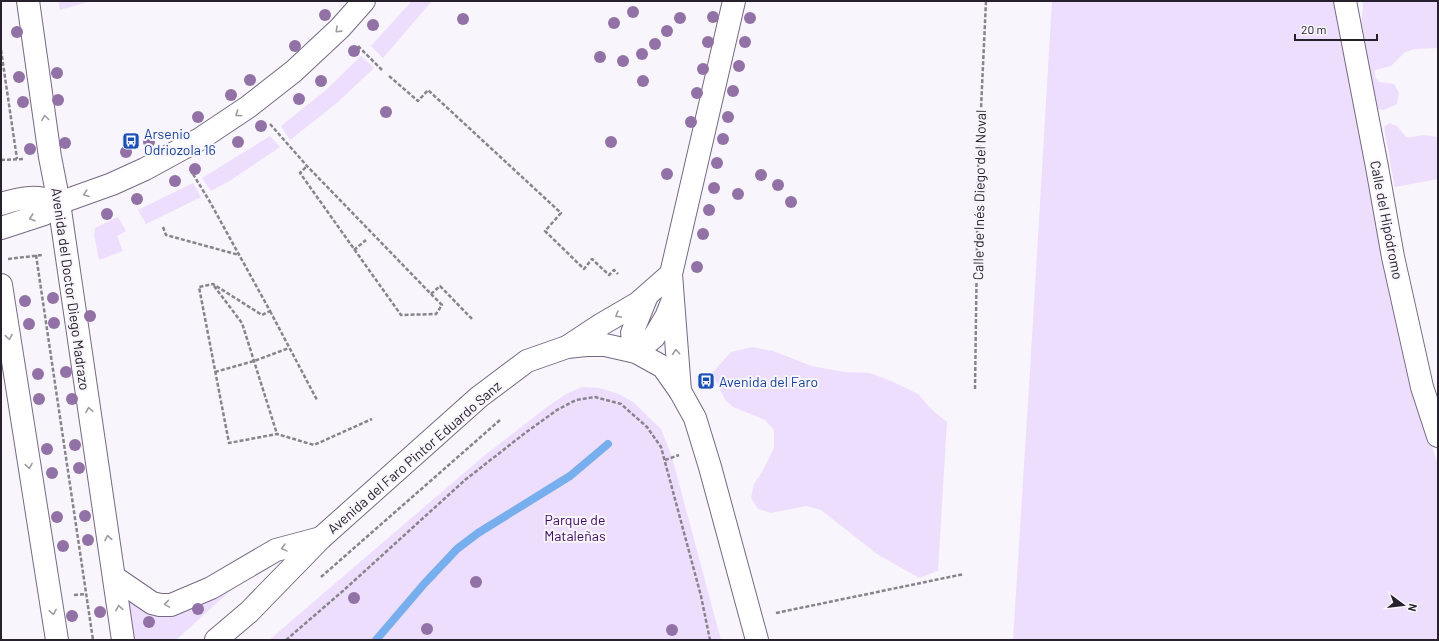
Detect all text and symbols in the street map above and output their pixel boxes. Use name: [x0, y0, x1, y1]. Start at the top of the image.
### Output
scale bar: [1295, 16, 1377, 42]
text: 20 m: [1301, 22, 1327, 36]
one-way arrow: [335, 25, 343, 33]
one-way arrow: [236, 109, 243, 116]
street label: Calle de Inés Diego del Noval: [969, 110, 989, 280]
one-way arrow: [41, 115, 50, 121]
place label: Arsenio Odriozola 16: [144, 125, 216, 158]
bus stop icon: Arsenio Odriozola 16: [121, 131, 141, 151]
street label: Calle del Hipódromo: [1367, 159, 1407, 281]
street label: Avenida del Doctor Diego Madrazo: [48, 187, 94, 391]
one-way arrow: [82, 189, 89, 197]
one-way arrow: [28, 213, 35, 222]
one-way arrow: [615, 310, 622, 318]
one-way arrow: [4, 334, 13, 340]
one-way arrow: [672, 349, 681, 355]
bus stop icon: Avenida del Faro: [696, 371, 716, 391]
place label: Avenida del Faro: [719, 373, 818, 390]
street label: Avenida del Faro Pintor Eduardo Sanz: [324, 377, 504, 537]
one-way arrow: [85, 407, 94, 413]
one-way arrow: [25, 462, 33, 469]
park label: Parque de Mataleñas: [544, 511, 606, 544]
one-way arrow: [105, 535, 113, 541]
one-way arrow: [280, 543, 287, 552]
north arrow: [1383, 585, 1423, 625]
one-way arrow: [164, 599, 170, 608]
text: N: [1406, 602, 1420, 613]
one-way arrow: [116, 605, 124, 611]
one-way arrow: [48, 609, 56, 615]

